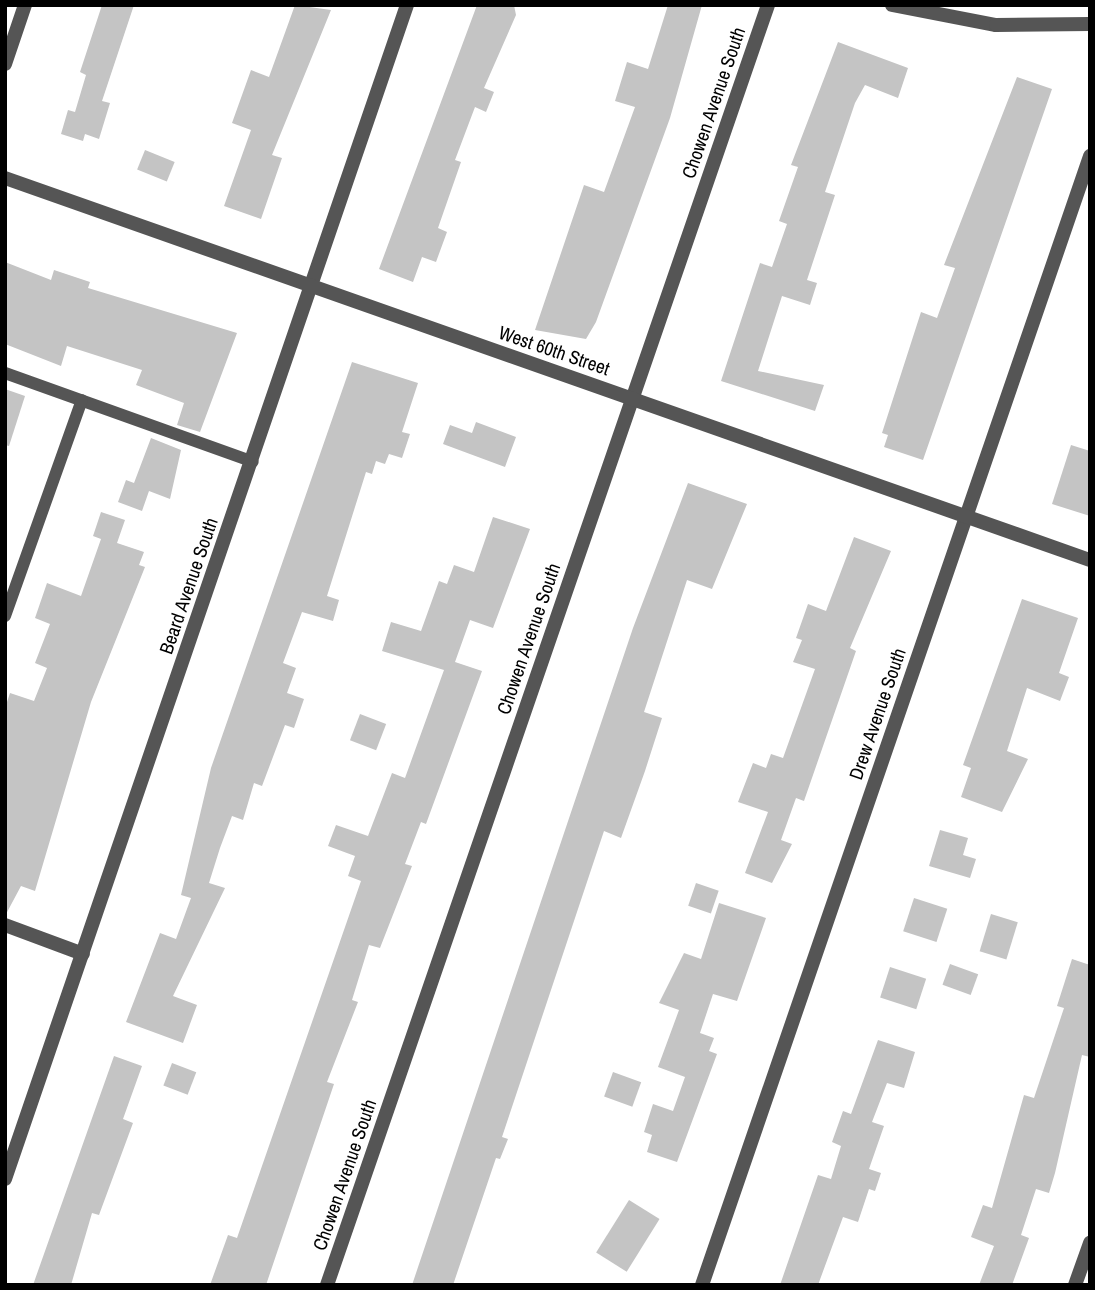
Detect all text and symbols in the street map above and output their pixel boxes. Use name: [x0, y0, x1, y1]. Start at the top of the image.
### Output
street label: Chowen Avenue South: [677, 24, 751, 182]
street label: West 60th Street: [496, 321, 612, 381]
street label: Beard Avenue South: [155, 514, 223, 658]
street label: Chowen Avenue South: [492, 560, 566, 718]
street label: Drew Avenue South: [845, 645, 911, 783]
street label: Chowen Avenue South: [308, 1096, 382, 1254]

